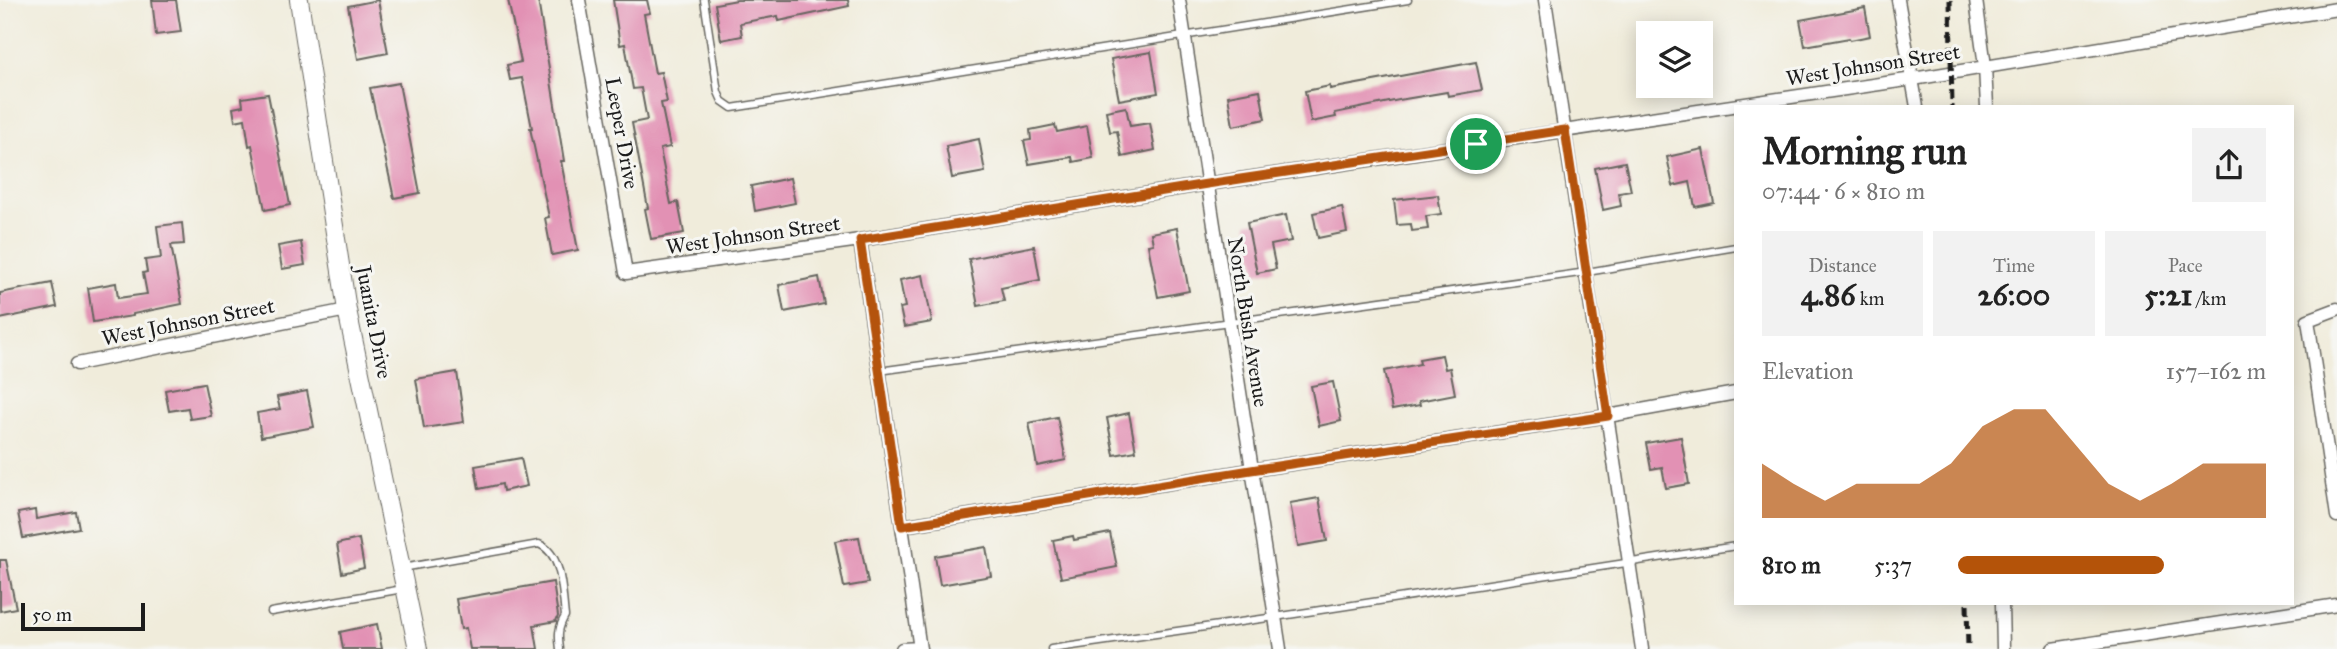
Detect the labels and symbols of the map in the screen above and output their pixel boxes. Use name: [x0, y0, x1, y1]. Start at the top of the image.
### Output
street label: West Johnson Street: [1784, 38, 1962, 92]
street label: Leeper Drive: [599, 75, 645, 191]
pin: [1446, 114, 1506, 174]
street label: West Johnson Street: [664, 210, 842, 260]
street label: North Bush Avenue: [1222, 235, 1274, 409]
street label: Juanita Drive: [350, 261, 398, 381]
street label: West Johnson Street: [99, 292, 277, 352]
scale bar: [21, 600, 145, 632]

